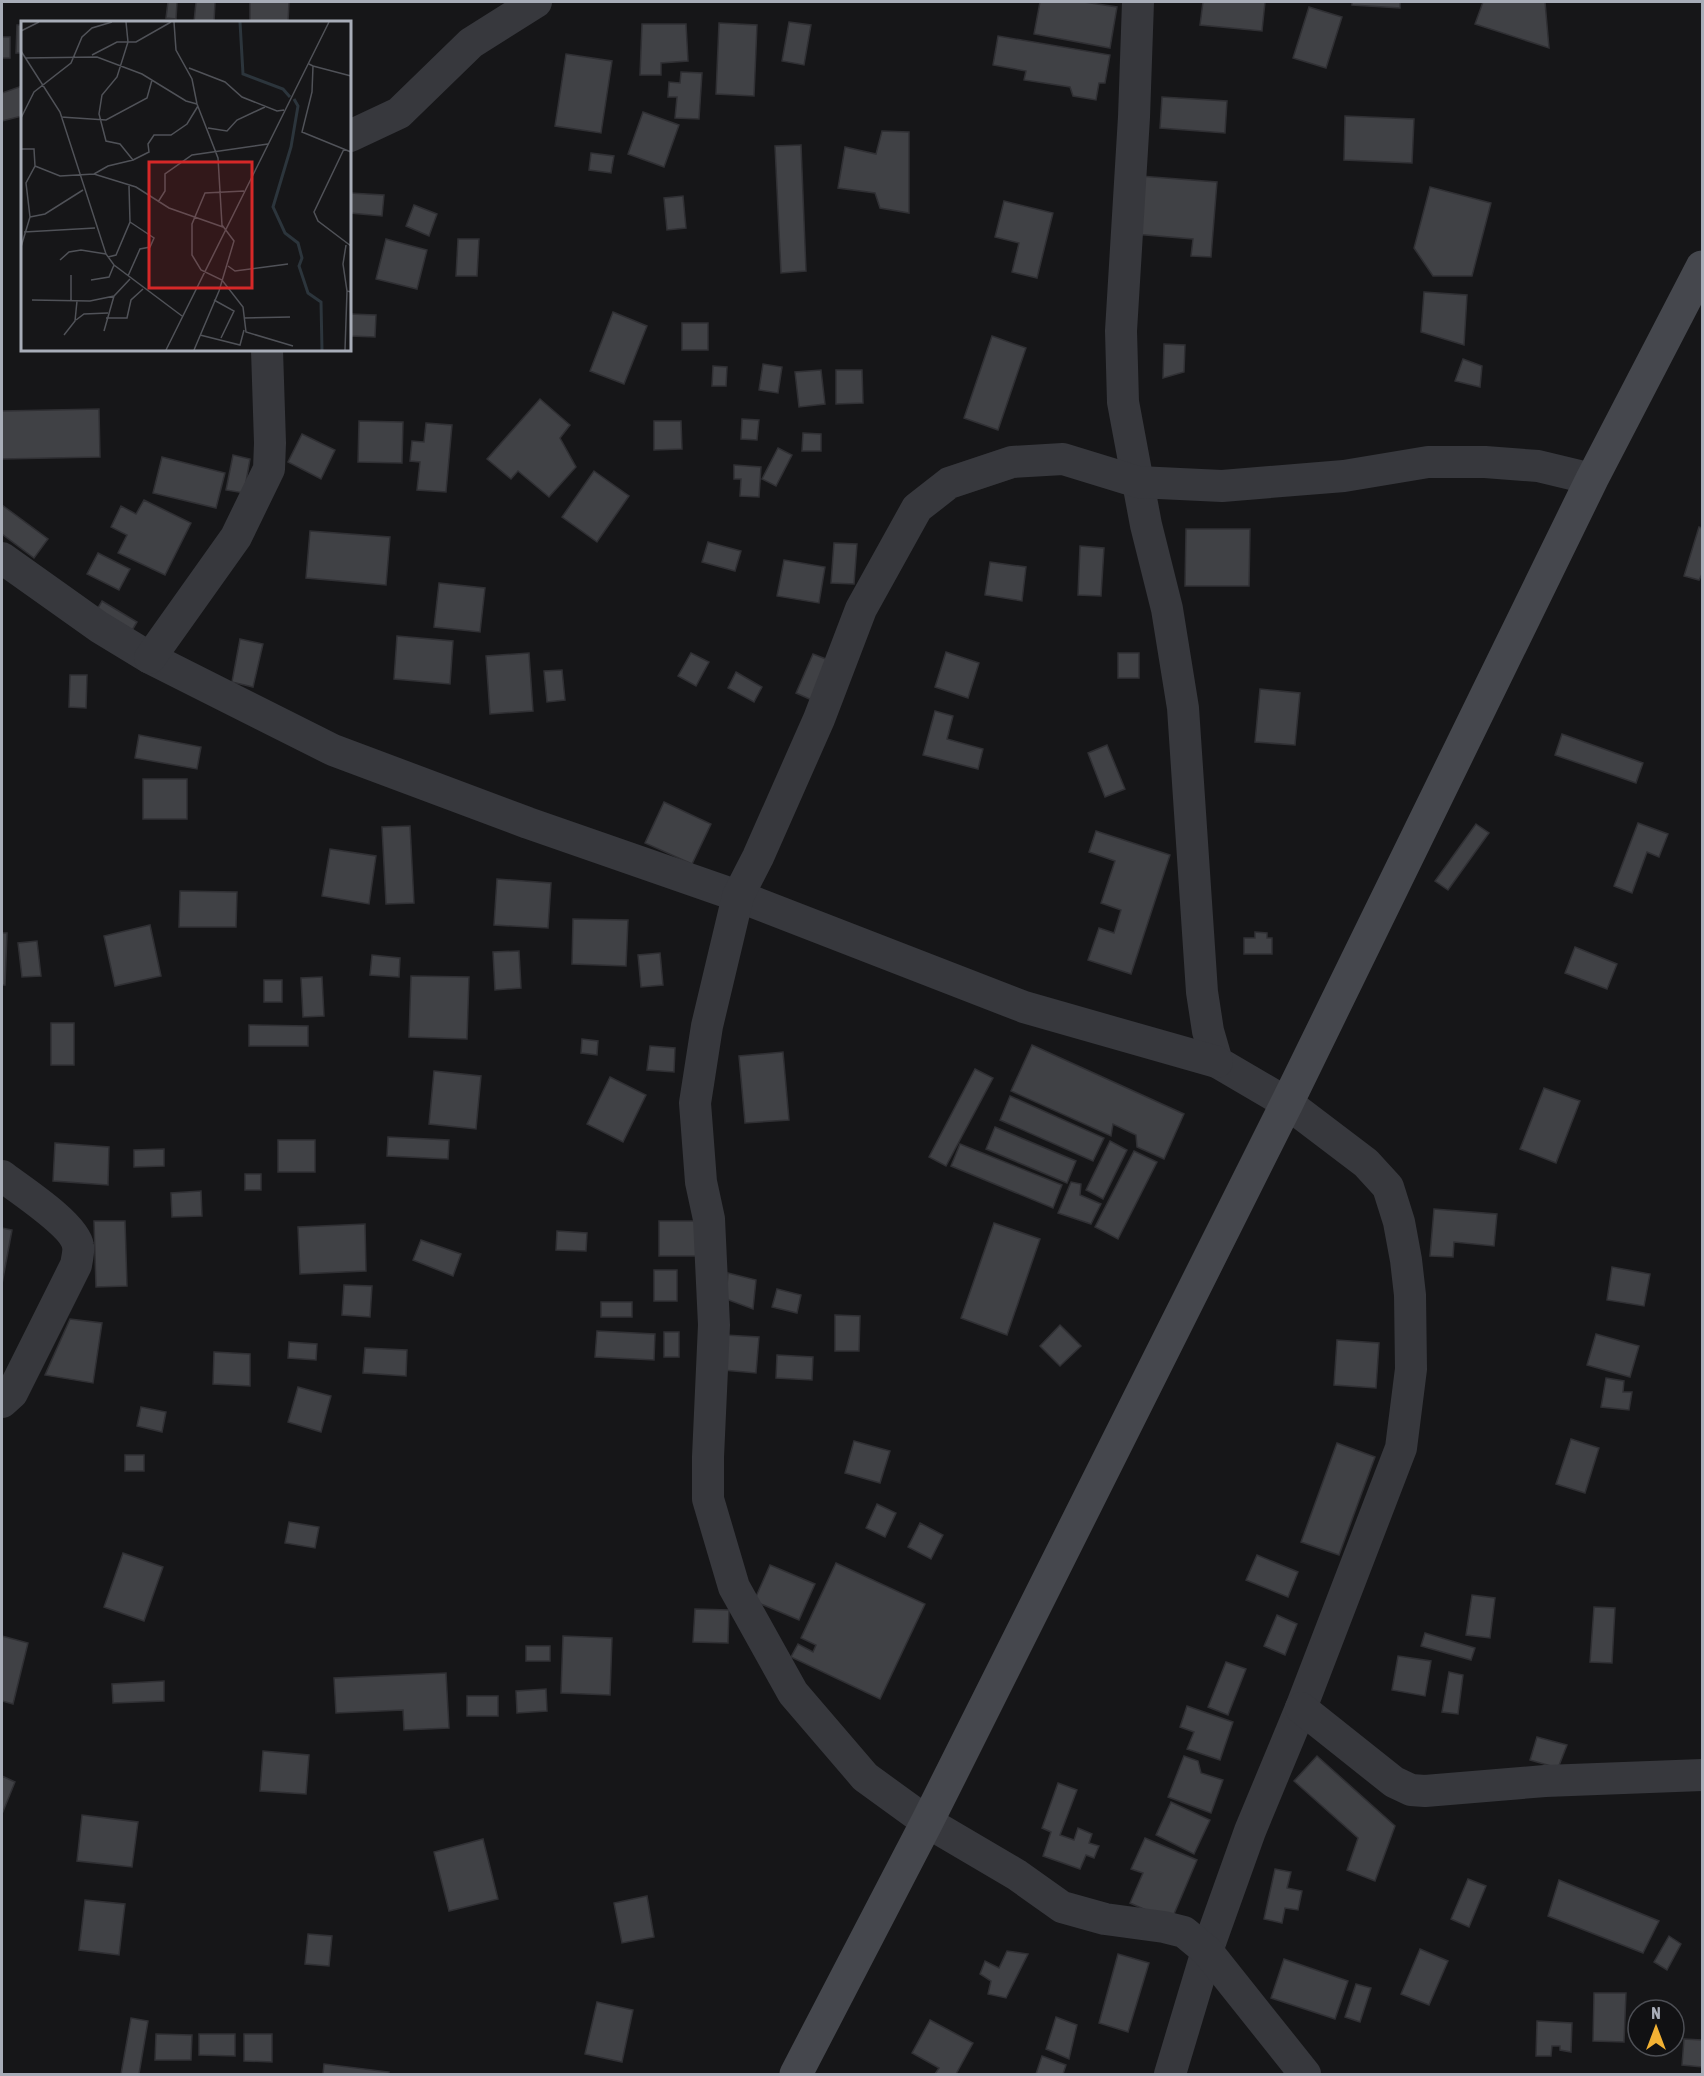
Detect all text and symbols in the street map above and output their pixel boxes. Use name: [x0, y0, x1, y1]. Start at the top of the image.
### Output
inset map: [21, 21, 351, 351]
north arrow: [1626, 1998, 1686, 2058]
text: N: [1651, 2004, 1661, 2022]

